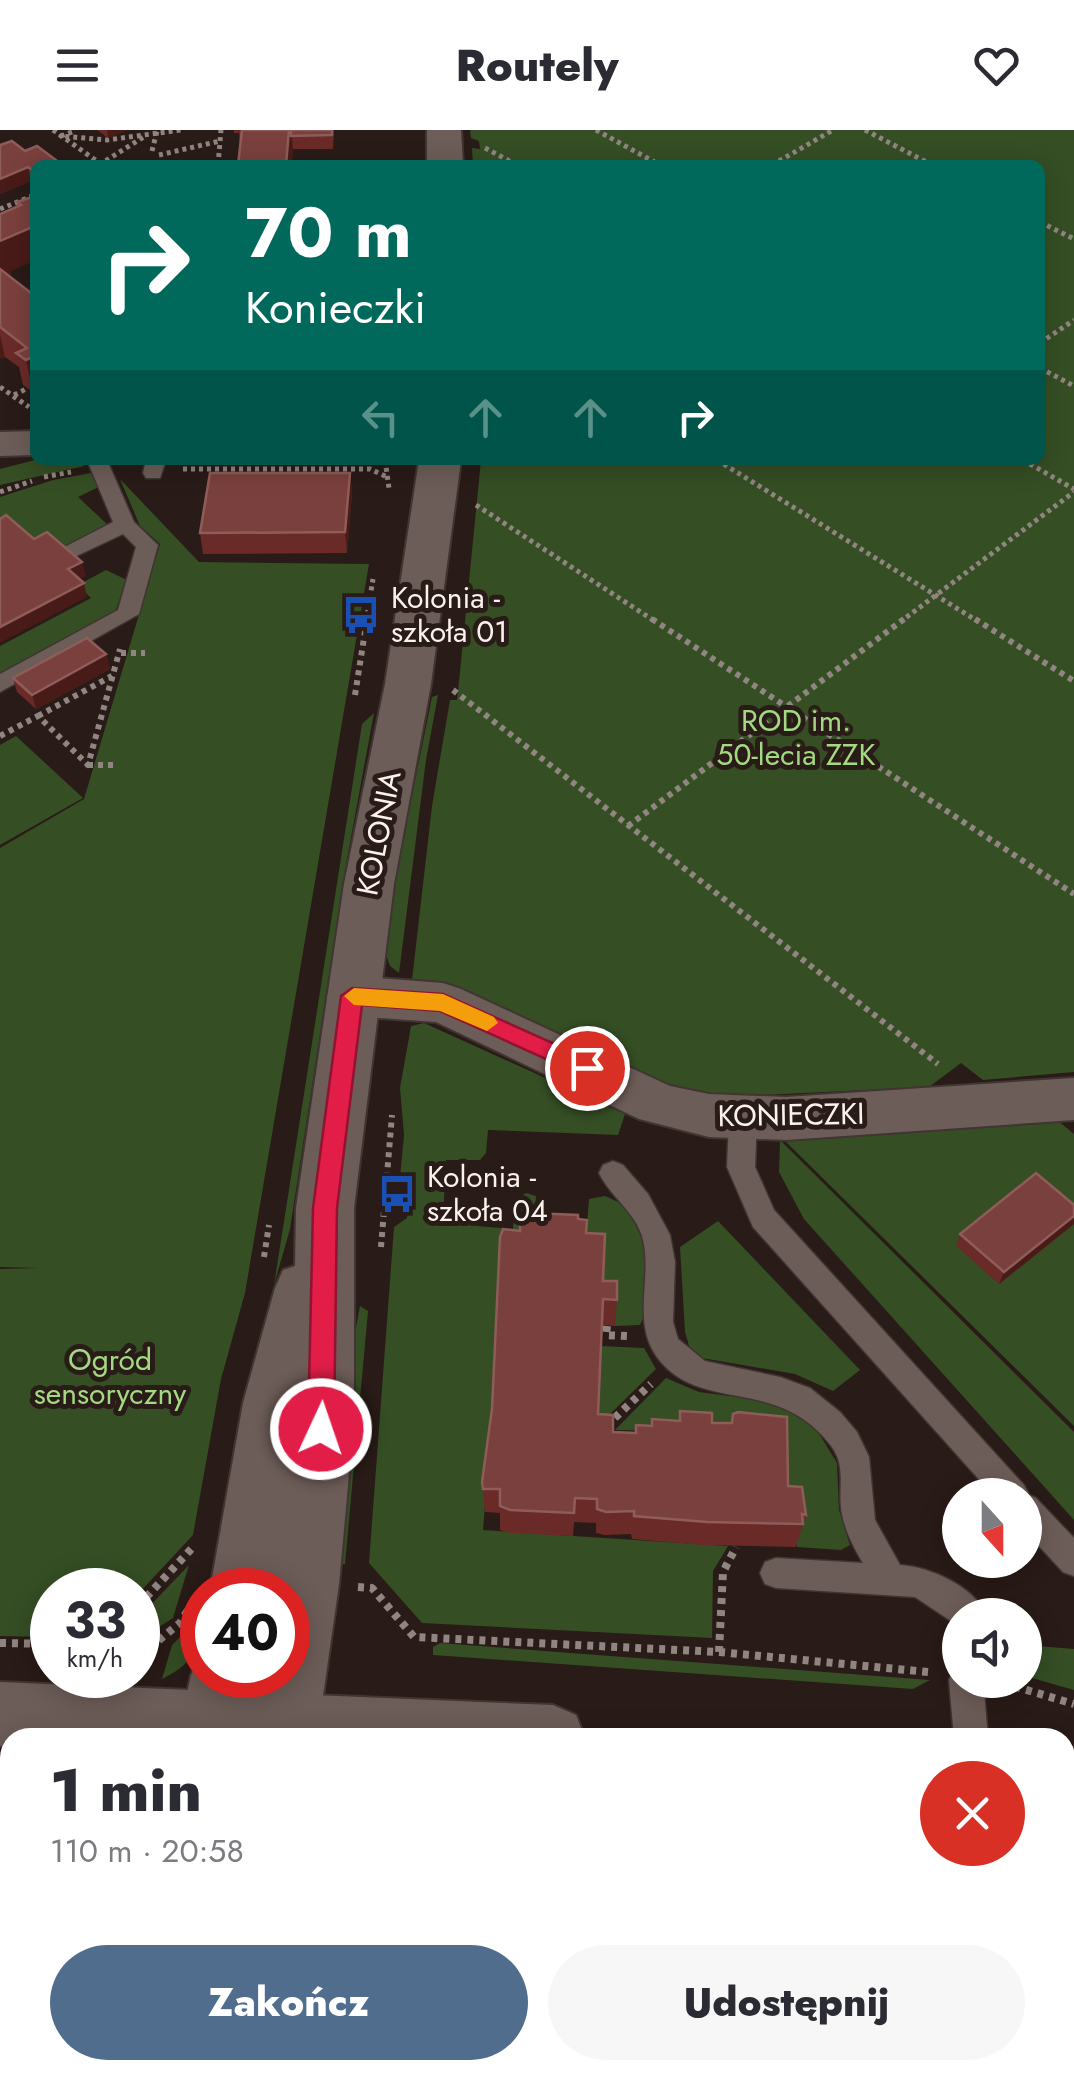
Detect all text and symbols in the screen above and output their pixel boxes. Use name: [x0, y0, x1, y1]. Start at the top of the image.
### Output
text: Routely: [455, 33, 619, 98]
icon: menu: [50, 38, 105, 93]
icon: heart: [969, 38, 1024, 93]
text: 70 m: [245, 182, 412, 283]
icon: right: [80, 200, 210, 330]
text: Konieczki: [245, 275, 426, 340]
icon: left: [353, 390, 408, 445]
icon: ahead: [458, 390, 513, 445]
icon: ahead: [563, 390, 618, 445]
icon: right: [668, 390, 723, 445]
place label: Kolonia - szkoła 01: [391, 576, 508, 653]
bus stop icon: Kolonia - szkoła 01: [340, 594, 382, 636]
park label: ROD im. 50-lecia ZZK: [717, 699, 875, 776]
street label: KOLONIA: [345, 767, 412, 899]
pin: [545, 1026, 630, 1111]
icon: arrive: [560, 1041, 615, 1096]
street label: KONIECZKI: [717, 1092, 865, 1137]
place label: Kolonia - szkoła 04: [427, 1155, 548, 1232]
bus stop icon: Kolonia - szkoła 04: [376, 1173, 418, 1215]
park label: Ogród sensoryczny: [34, 1338, 187, 1415]
position arrow: [269, 1377, 373, 1481]
north arrow: [942, 1478, 1042, 1578]
map controls: [942, 1478, 1042, 1698]
speed limit sign: 40: [180, 1568, 310, 1698]
text: 33: [64, 1584, 126, 1657]
button: sound: [942, 1598, 1042, 1698]
text: km/h: [67, 1640, 123, 1676]
text: 1 min: [50, 1747, 202, 1834]
button: close: [920, 1761, 1025, 1866]
text: 110 m · 20:58: [50, 1828, 244, 1874]
button: Zakończ: [50, 1945, 528, 2060]
button: Udostępnij: [548, 1945, 1025, 2060]

